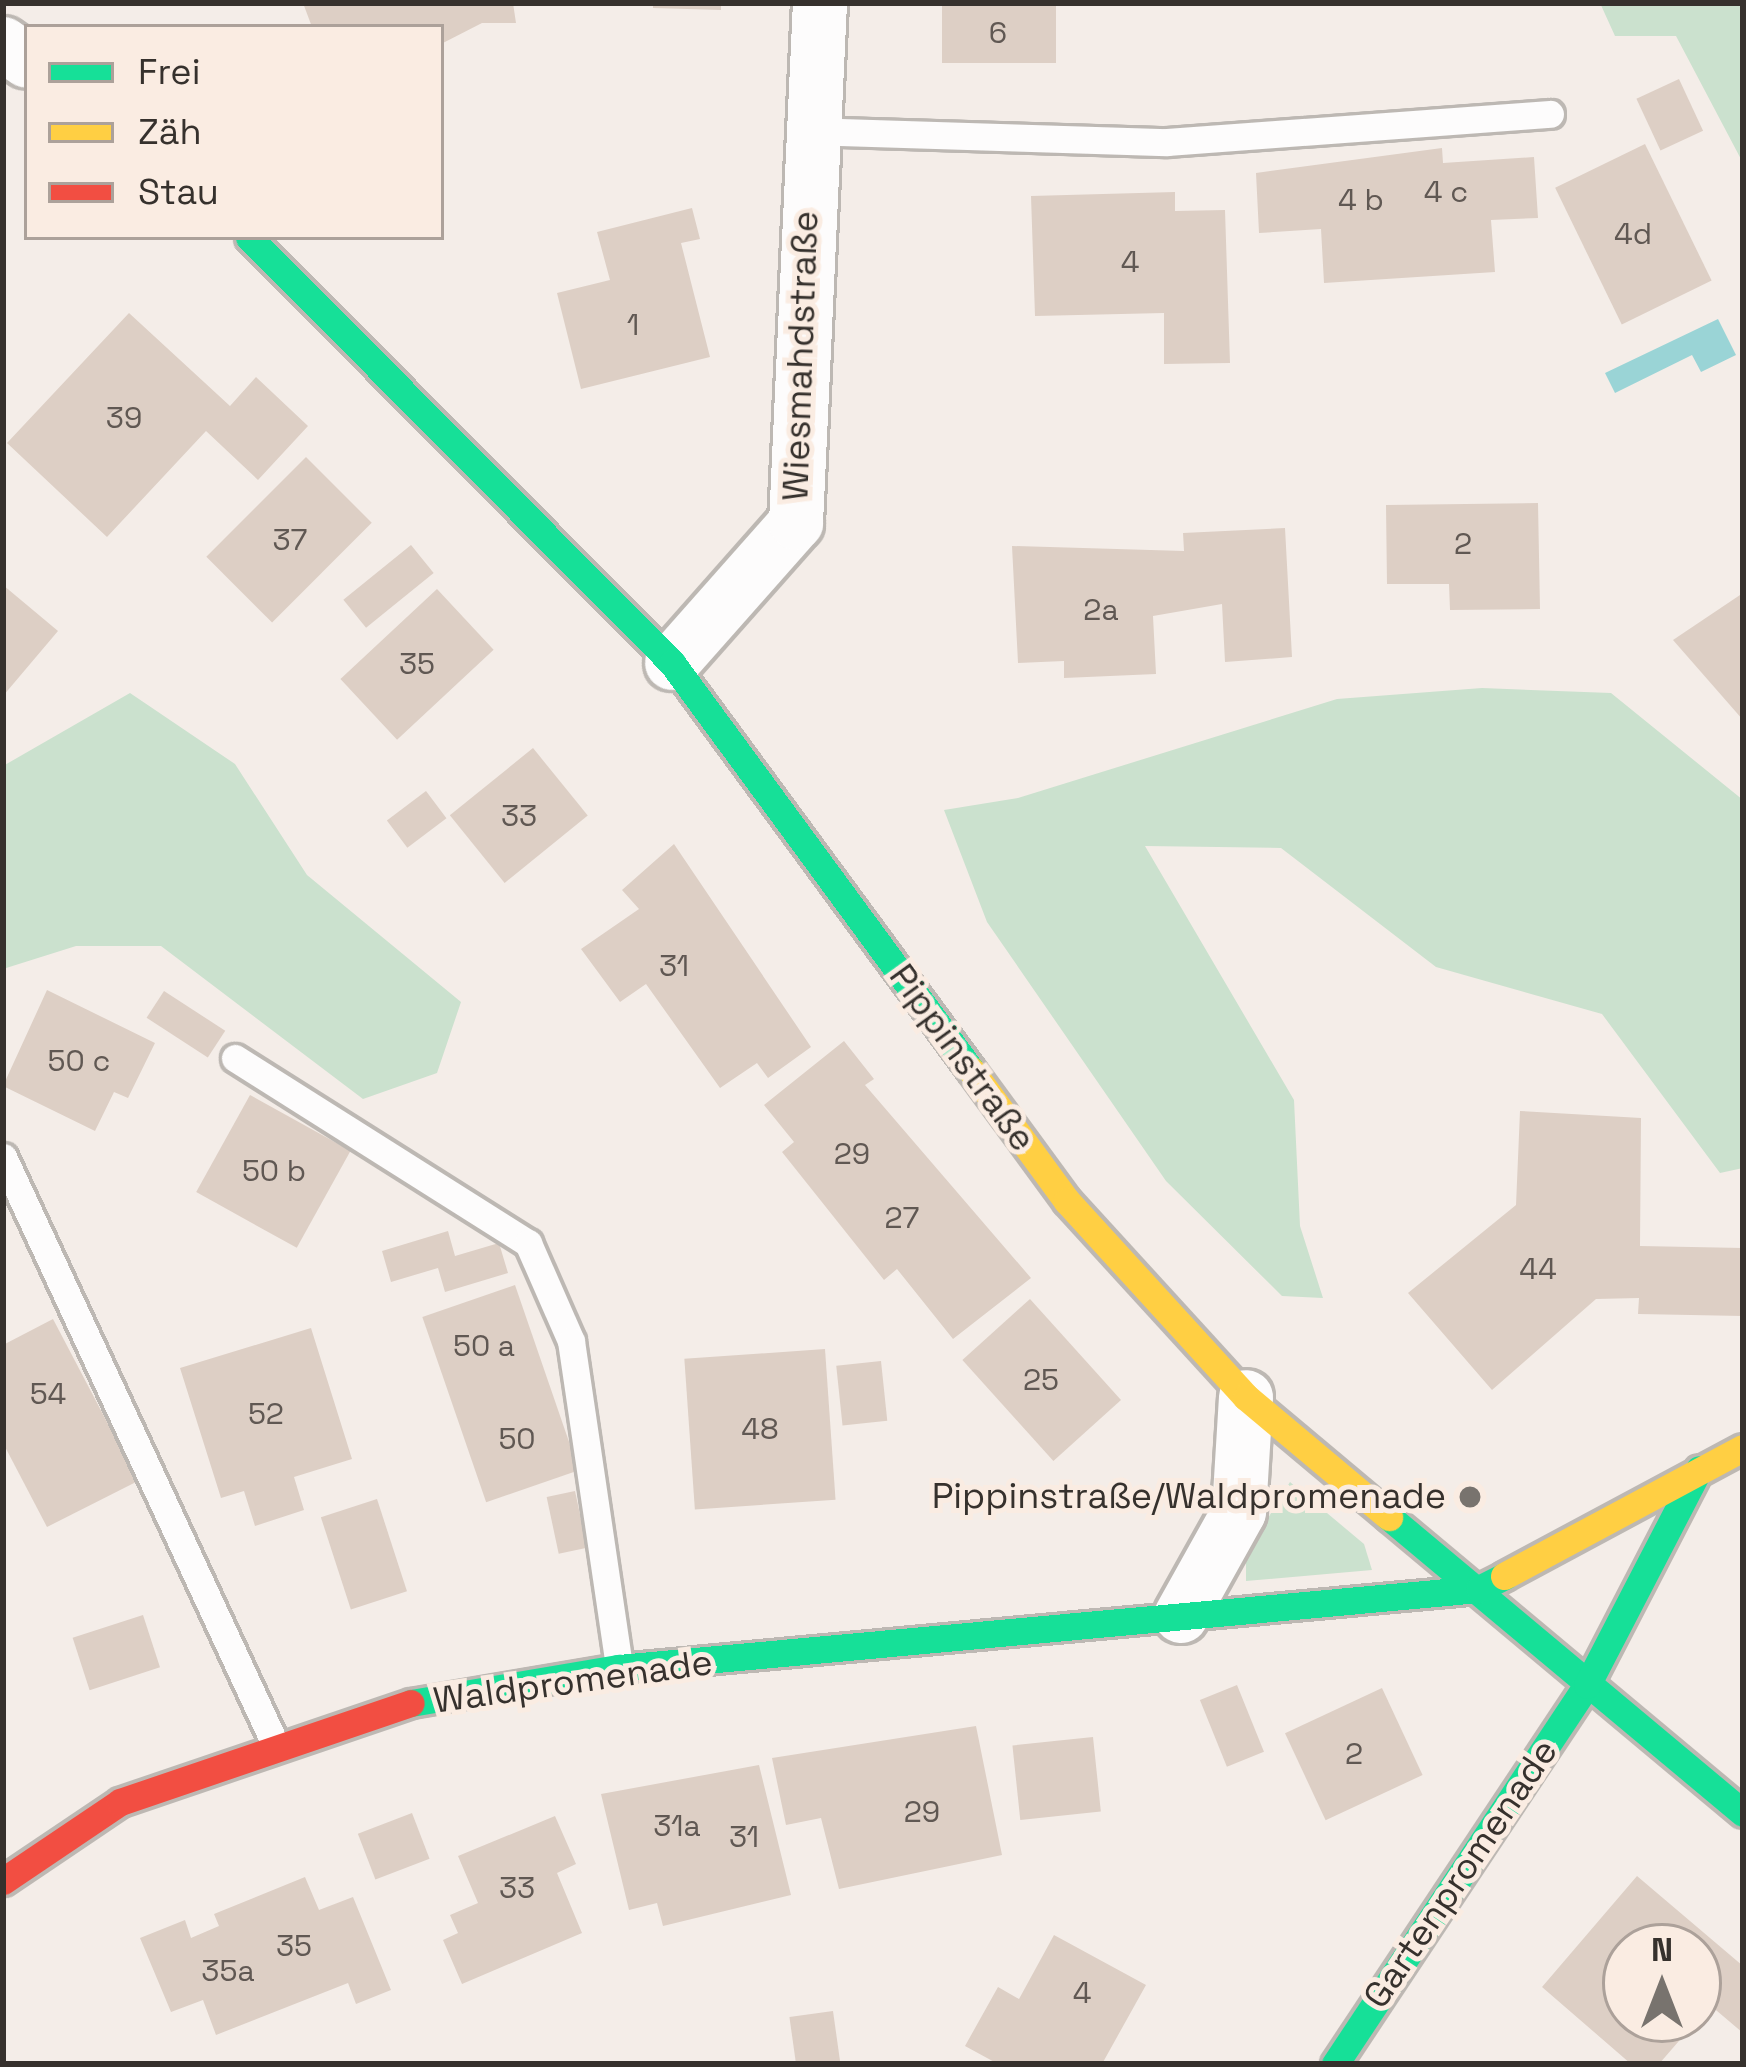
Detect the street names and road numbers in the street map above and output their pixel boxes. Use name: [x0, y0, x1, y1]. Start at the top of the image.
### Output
street label: Wiesmahdstraße: [774, 210, 828, 502]
street label: Pippinstraße: [880, 956, 1044, 1160]
street label: Waldpromenade: [431, 1641, 715, 1723]
street label: Gartenpromenade: [1355, 1731, 1567, 2017]

